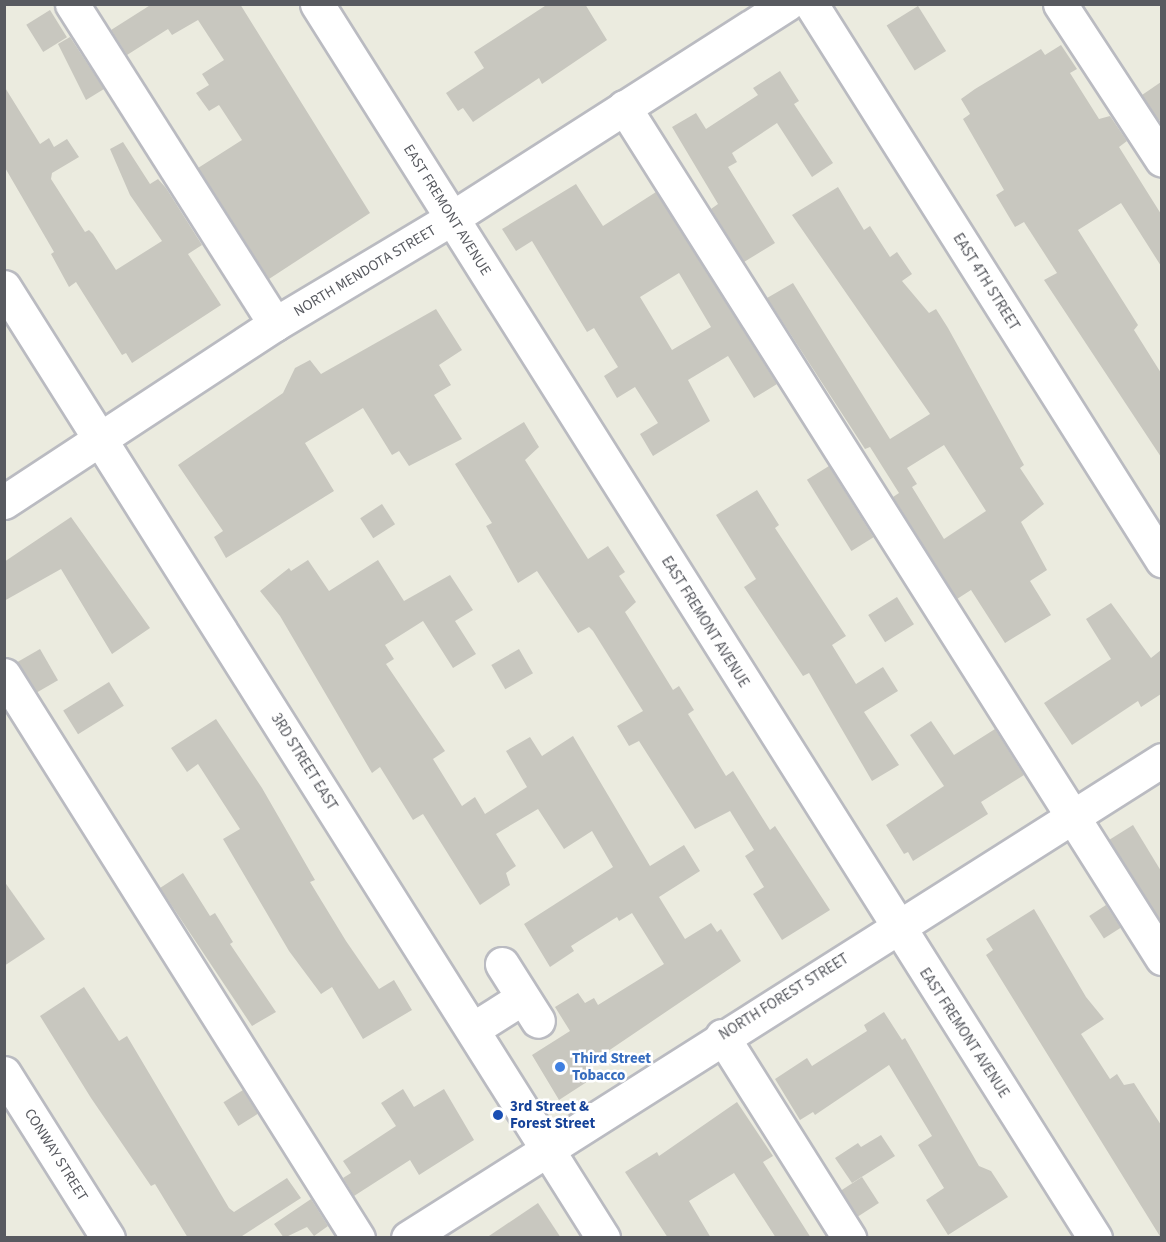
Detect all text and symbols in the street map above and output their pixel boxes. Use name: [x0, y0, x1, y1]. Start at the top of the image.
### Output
street label: EAST FREMONT AVENUE: [399, 141, 495, 279]
street label: NORTH MENDOTA STREET: [291, 221, 439, 321]
street label: EAST 4TH STREET: [949, 230, 1023, 334]
street label: EAST FREMONT AVENUE: [657, 553, 753, 691]
street label: 3RD STREET EAST: [267, 710, 341, 814]
street label: NORTH FOREST STREET: [716, 950, 852, 1044]
street label: EAST FREMONT AVENUE: [915, 965, 1013, 1101]
place label: Third Street Tobacco: [572, 1049, 651, 1084]
marker: Third Street Tobacco: [553, 1060, 567, 1074]
place label: 3rd Street & Forest Street: [510, 1097, 595, 1132]
street label: CONWAY STREET: [20, 1105, 92, 1205]
marker: 3rd Street & Forest Street: [491, 1108, 505, 1122]

